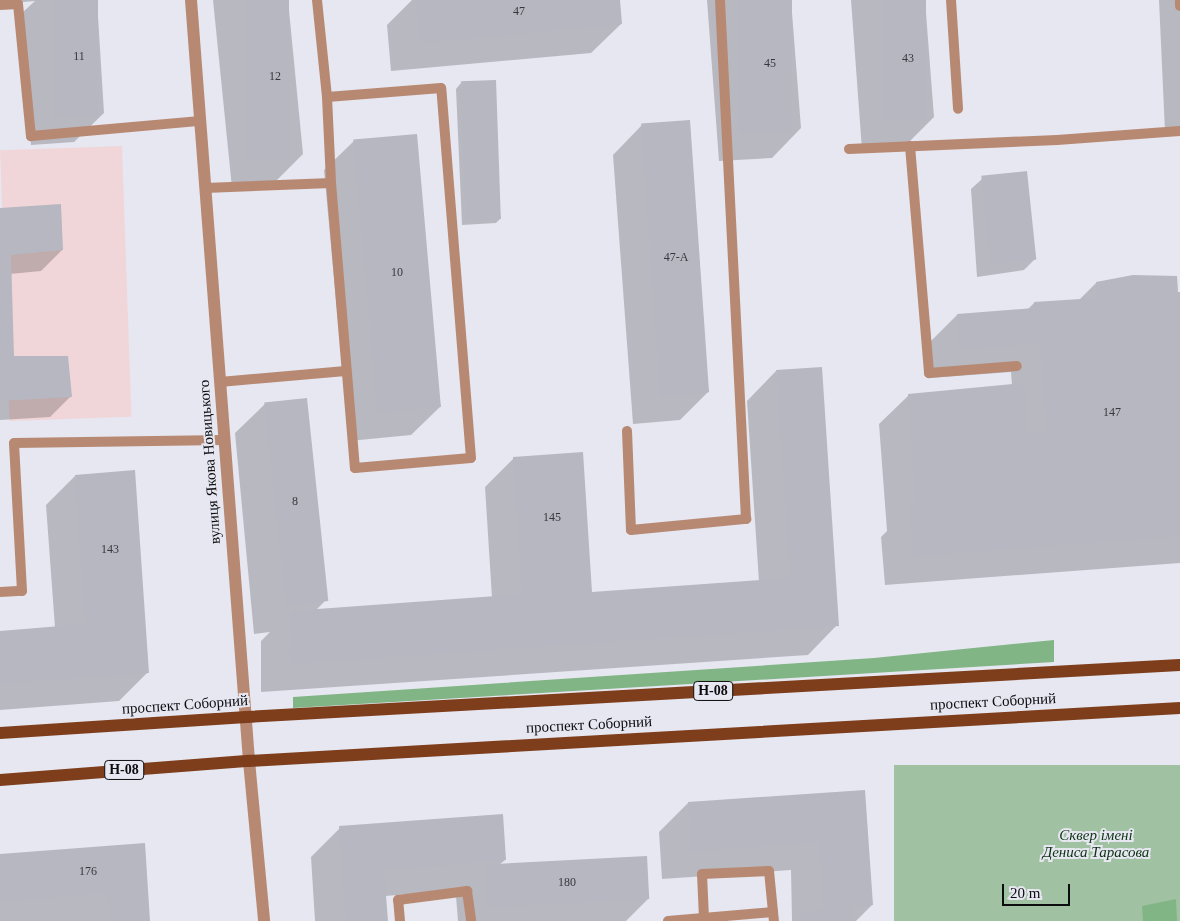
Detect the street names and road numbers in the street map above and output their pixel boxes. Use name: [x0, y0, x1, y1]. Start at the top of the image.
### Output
street label: вулиця Якова Новицького: [195, 379, 225, 545]
road number: Н-08: [693, 679, 733, 702]
street label: проспект Соборний: [929, 690, 1057, 714]
street label: проспект Соборний: [121, 692, 249, 718]
street label: проспект Соборний: [525, 713, 653, 737]
road number: Н-08: [104, 758, 144, 782]

